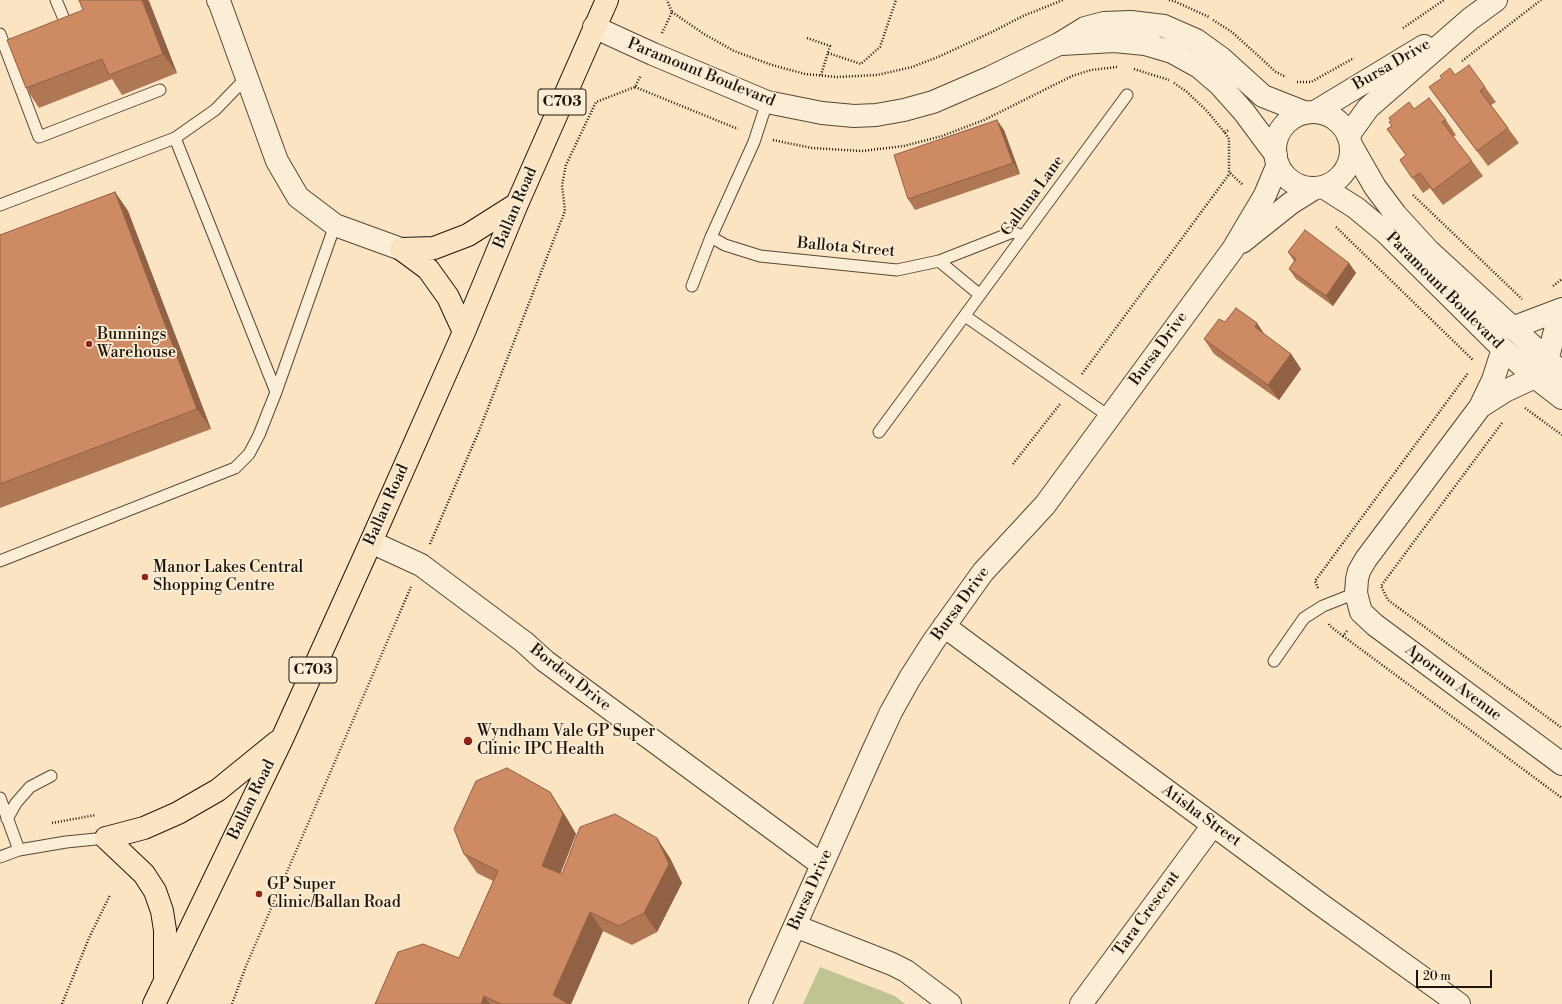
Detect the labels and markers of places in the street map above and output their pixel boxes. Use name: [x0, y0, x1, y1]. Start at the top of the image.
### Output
place label: Bunnings Warehouse: [97, 325, 176, 363]
marker: Bunnings Warehouse: [84, 339, 94, 349]
place label: Manor Lakes Central Shopping Centre: [153, 558, 303, 596]
marker: Manor Lakes Central Shopping Centre: [140, 572, 150, 582]
place label: Wyndham Vale GP Super Clinic IPC Health: [477, 722, 655, 760]
marker: Wyndham Vale GP Super Clinic IPC Health: [462, 735, 474, 747]
place label: GP Super Clinic/Ballan Road: [267, 875, 401, 913]
marker: GP Super Clinic/Ballan Road: [254, 889, 264, 899]

